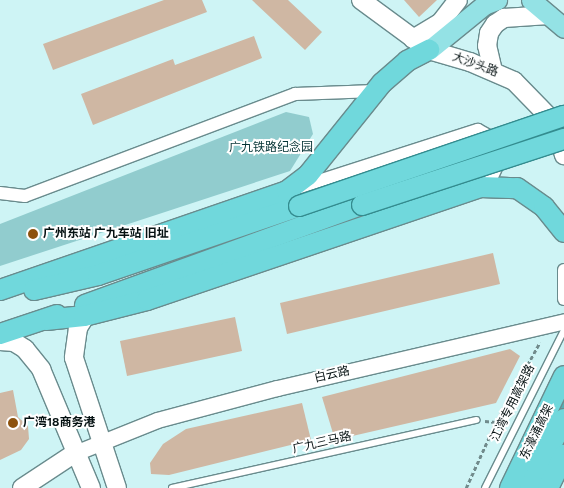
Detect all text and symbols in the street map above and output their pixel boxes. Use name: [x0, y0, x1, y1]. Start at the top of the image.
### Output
street label: 大沙头路: [450, 50, 500, 80]
park label: 广九铁路纪念园: [229, 141, 313, 155]
place label: 广州东站 广九车站 旧址: [43, 227, 169, 241]
marker: 广州东站 广九车站 旧址: [27, 228, 39, 240]
street label: 江湾专用高架路: [488, 362, 538, 444]
street label: 白云路: [313, 364, 351, 386]
street label: 东濠涌高架: [517, 402, 557, 462]
place label: 广湾18商务港: [23, 416, 95, 430]
marker: 广湾18商务港: [7, 417, 19, 429]
street label: 广九三马路: [291, 429, 353, 457]

